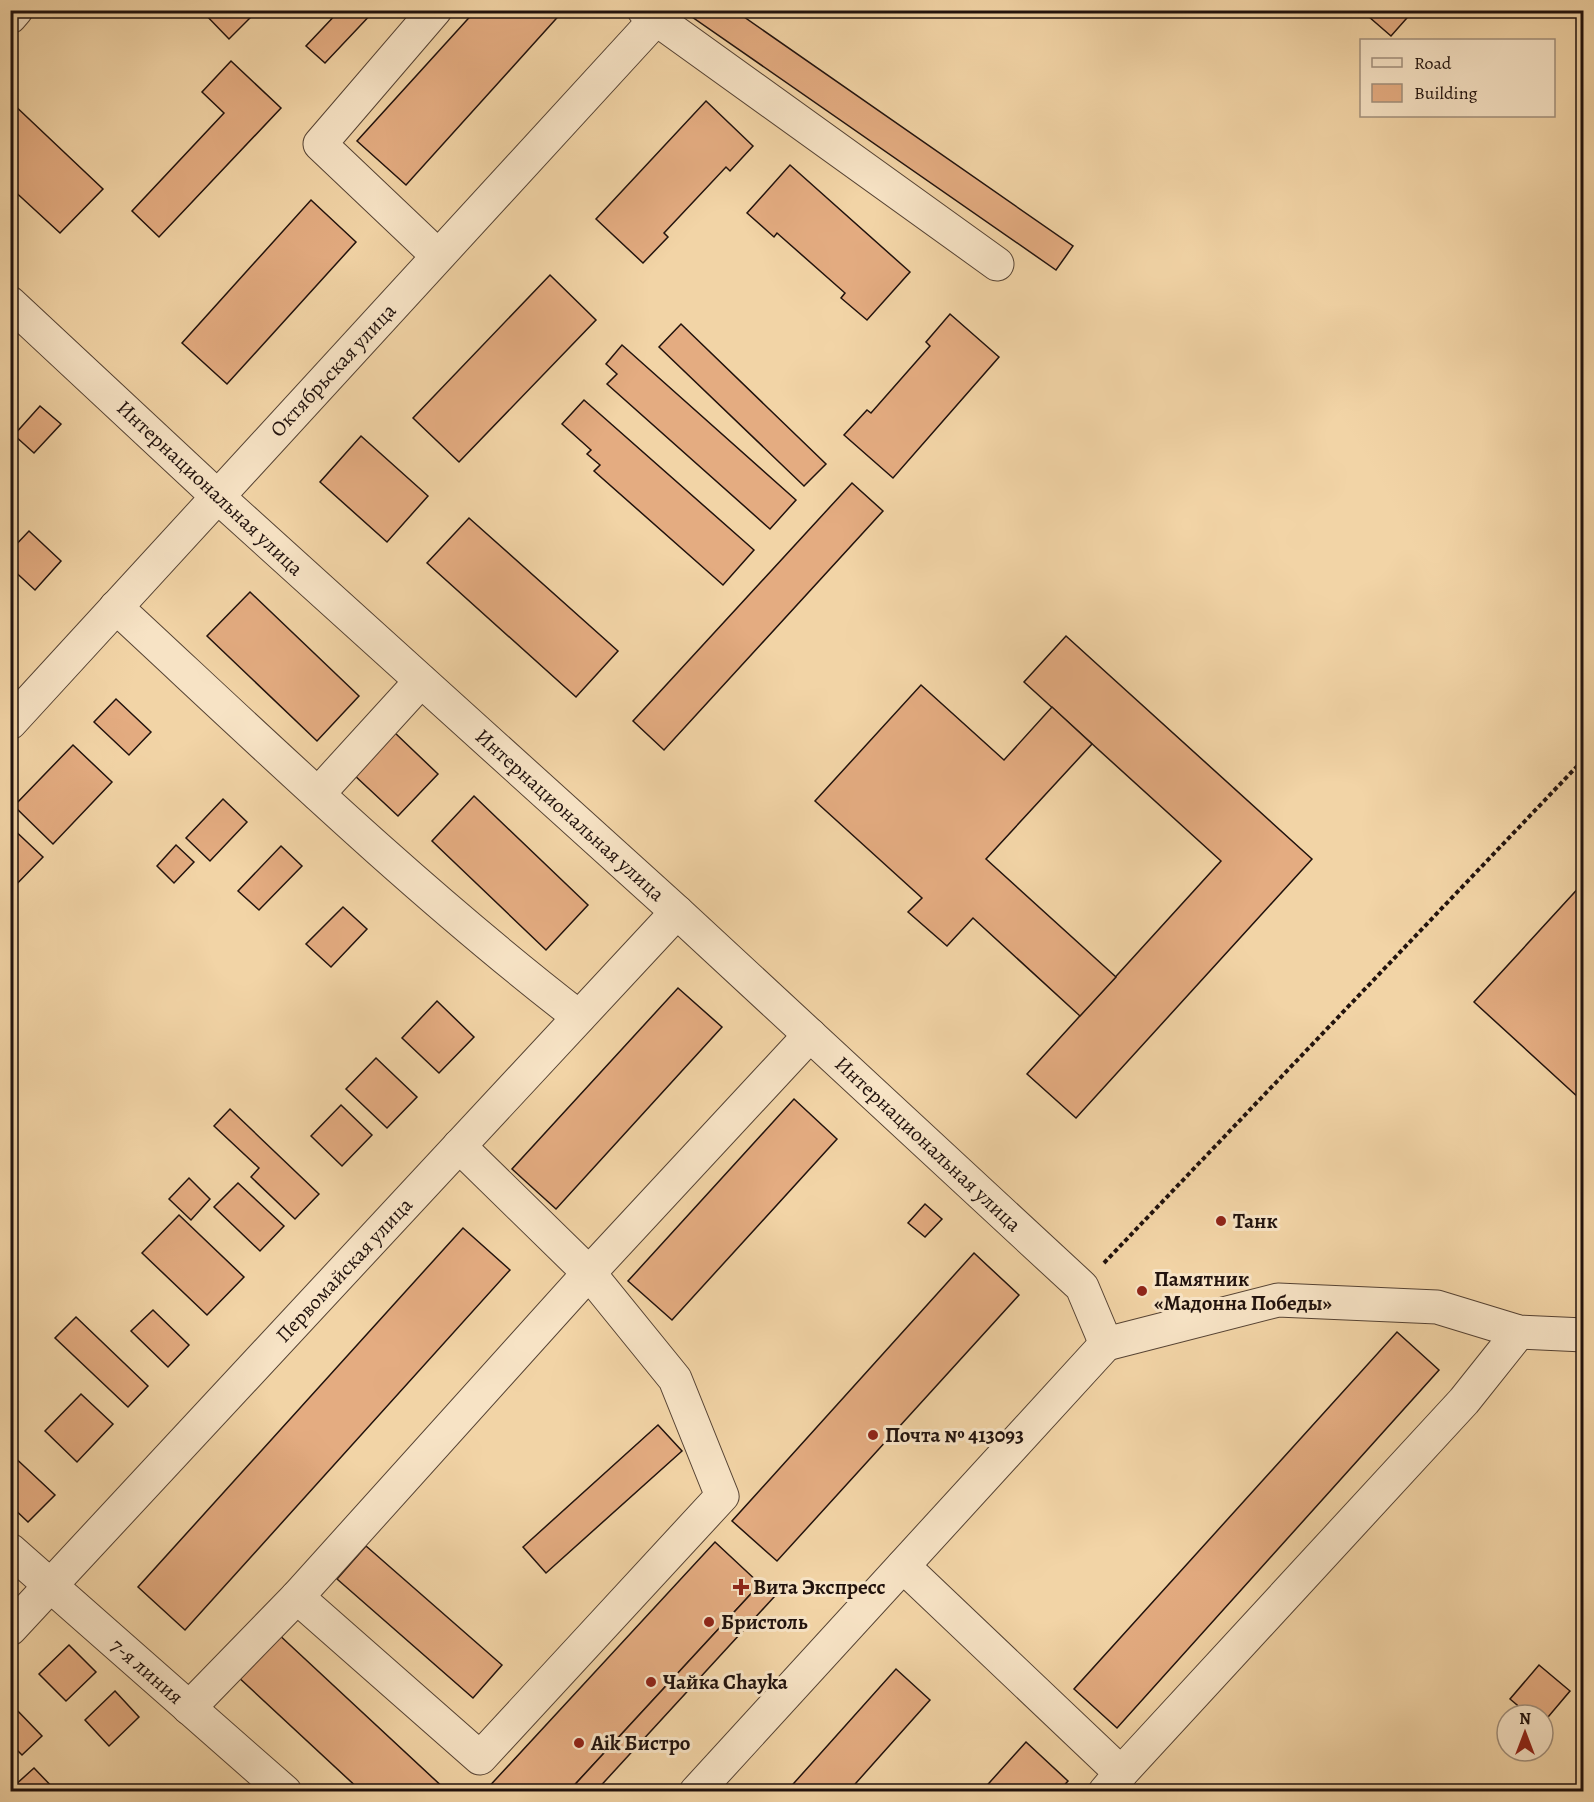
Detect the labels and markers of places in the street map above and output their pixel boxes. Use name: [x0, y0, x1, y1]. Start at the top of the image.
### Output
place label: Танк: [1233, 1207, 1278, 1235]
marker: Танк: [1214, 1214, 1228, 1228]
place label: Памятник «Мадонна Победы»: [1154, 1265, 1332, 1317]
marker: Памятник «Мадонна Победы»: [1135, 1284, 1149, 1298]
place label: Почта № 413093: [885, 1421, 1024, 1449]
marker: Почта № 413093: [866, 1428, 880, 1442]
place label: Вита Экспресс: [753, 1573, 886, 1601]
marker: Вита Экспресс: [734, 1580, 748, 1594]
place label: Бристоль: [721, 1608, 808, 1636]
marker: Бристоль: [702, 1615, 716, 1629]
place label: Чайка Chayka: [663, 1668, 789, 1696]
marker: Чайка Chayka: [644, 1675, 658, 1689]
place label: Aik Бистро: [590, 1729, 691, 1757]
marker: Aik Бистро: [572, 1736, 586, 1750]

